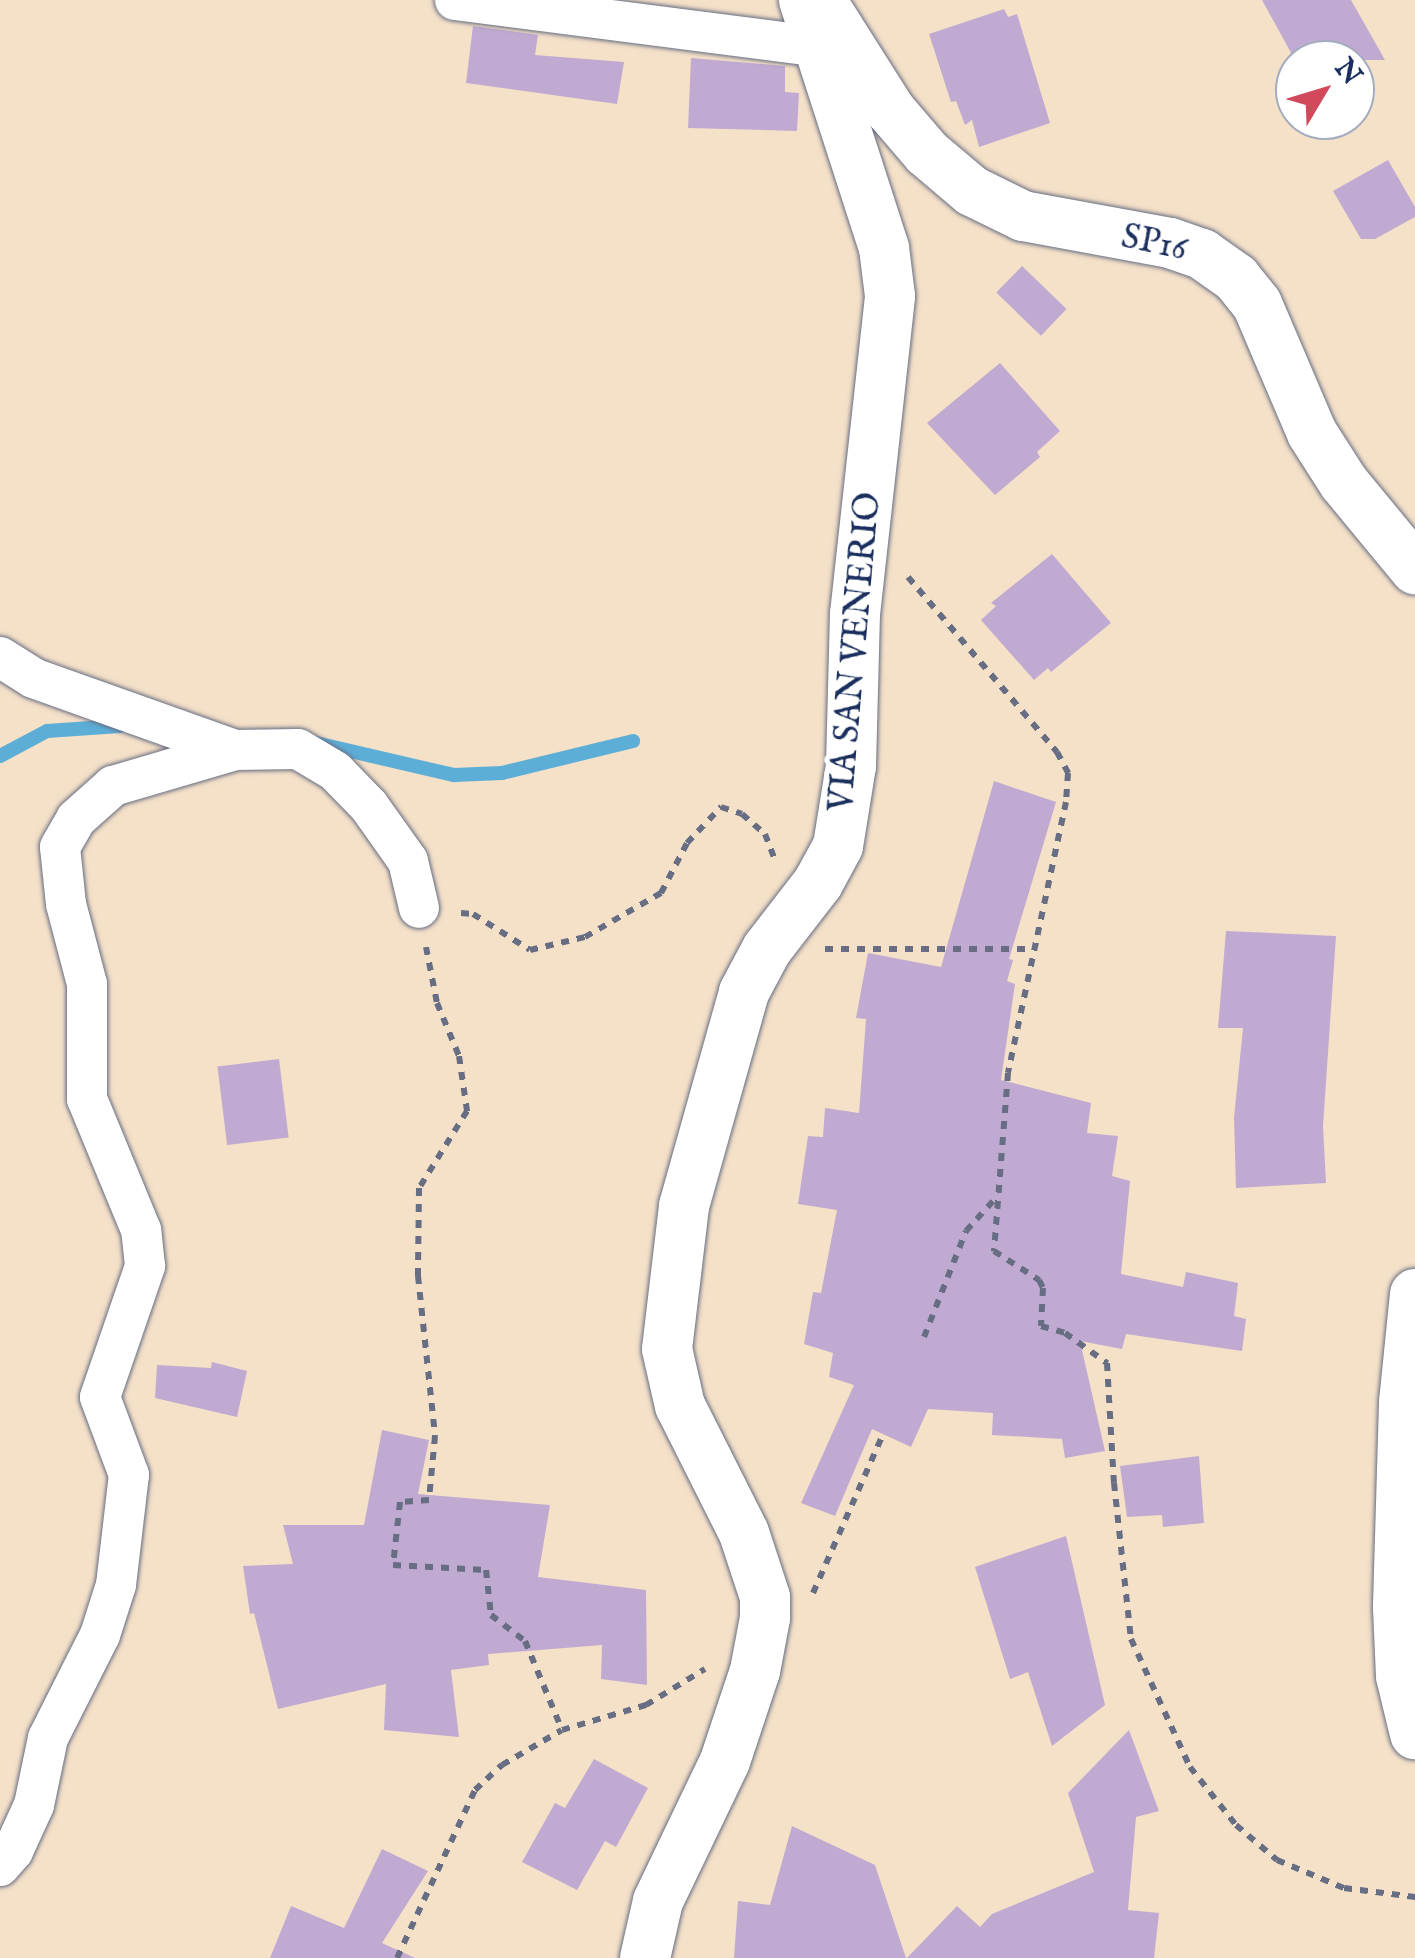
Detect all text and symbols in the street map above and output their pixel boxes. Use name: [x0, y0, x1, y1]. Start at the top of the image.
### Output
north arrow: [1275, 40, 1375, 140]
text: N: [1326, 52, 1369, 93]
street label: SP16: [1117, 217, 1191, 271]
street label: VIA SAN VENERIO: [821, 491, 891, 813]

